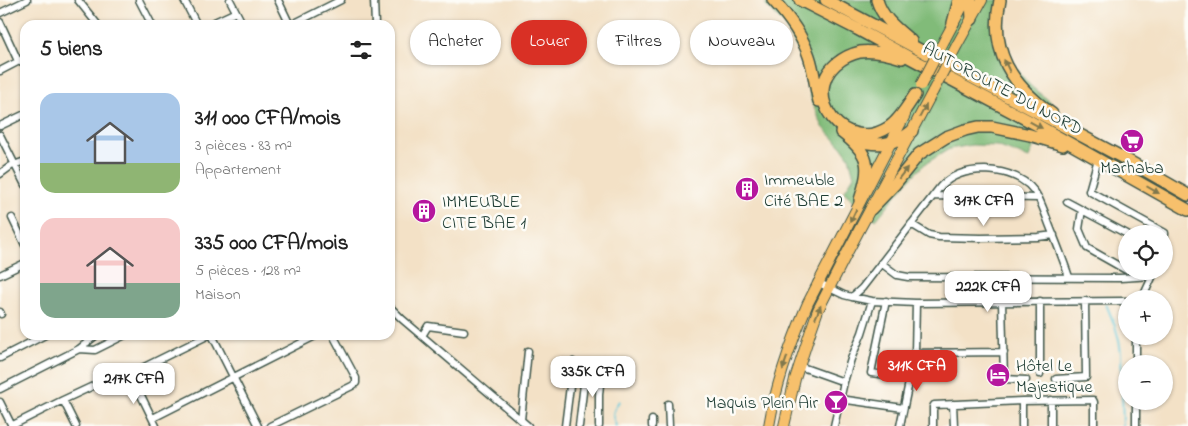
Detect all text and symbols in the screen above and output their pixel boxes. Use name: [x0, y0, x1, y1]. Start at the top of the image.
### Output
chip: Acheter: [410, 20, 501, 65]
chip: Louer: [511, 20, 587, 65]
chip: Filtres: [597, 20, 680, 65]
chip: Nouveau: [690, 20, 793, 65]
text: 5 biens: [40, 35, 103, 65]
icon: filters: [347, 36, 375, 64]
street label: AUTOROUTE DU NORD: [917, 37, 1087, 143]
one-way arrow: [1003, 59, 1011, 73]
text: 311 000 CFA/mois: [195, 104, 341, 134]
one-way arrow: [918, 104, 927, 118]
icon: home: [80, 113, 140, 173]
one-way arrow: [1029, 121, 1043, 129]
supermarket icon: Marhaba: [1119, 128, 1145, 154]
text: 3 pièces · 83 m²: [195, 134, 292, 158]
place label: Marhaba: [1100, 156, 1164, 182]
text: Appartement: [195, 158, 281, 182]
one-way arrow: [898, 167, 909, 180]
place label: Immeuble Cité BAE 2: [764, 168, 843, 215]
building icon: Immeuble Cité BAE 2: [734, 176, 760, 202]
pin: 317K CFA: [932, 184, 1036, 227]
one-way arrow: [1145, 186, 1160, 194]
text: 317K CFA: [954, 189, 1014, 213]
place label: IMMEUBLE CITE BAE 1: [442, 190, 526, 237]
building icon: IMMEUBLE CITE BAE 1: [411, 198, 437, 224]
one-way arrow: [848, 208, 857, 223]
map controls: [1118, 225, 1173, 410]
button: locate: [1118, 225, 1173, 280]
text: 335 000 CFA/mois: [195, 229, 348, 259]
icon: home: [80, 238, 140, 298]
text: 5 pièces · 128 m²: [195, 259, 301, 283]
pin: 222K CFA: [936, 270, 1040, 313]
text: 222K CFA: [956, 275, 1020, 299]
text: Maison: [195, 283, 241, 307]
button: +: [1118, 290, 1173, 345]
one-way arrow: [814, 305, 822, 319]
pin: 311K CFA: [865, 350, 969, 392]
text: 311K CFA: [888, 354, 946, 378]
place label: Hôtel Le Majestique: [1016, 354, 1093, 401]
button: −: [1118, 355, 1173, 410]
pin: 335K CFA: [541, 356, 645, 398]
one-way arrow: [781, 356, 789, 371]
text: 335K CFA: [561, 360, 625, 384]
pin: 217K CFA: [82, 362, 186, 405]
hotel icon: Hôtel Le Majestique: [985, 362, 1011, 388]
text: 217K CFA: [104, 367, 164, 391]
bar icon: Maquis Plein Air: [823, 389, 849, 415]
place label: Maquis Plein Air: [706, 391, 818, 417]

